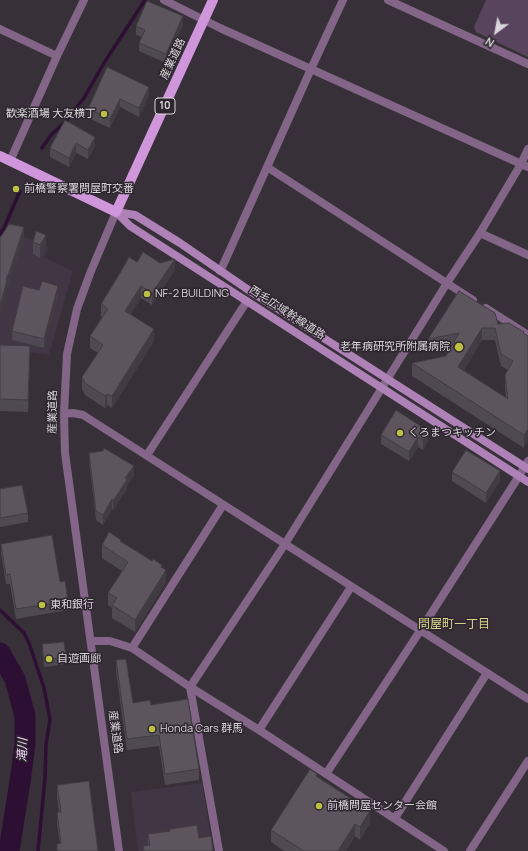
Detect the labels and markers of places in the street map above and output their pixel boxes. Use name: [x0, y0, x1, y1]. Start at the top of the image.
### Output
place label: 歓楽酒場 大友横丁: [6, 107, 96, 121]
marker: 歓楽酒場 大友横丁: [99, 109, 109, 119]
place label: 前橋警察署問屋町交番: [24, 182, 134, 196]
marker: 前橋警察署問屋町交番: [11, 184, 21, 194]
place label: NF-2 BUILDING: [155, 287, 229, 301]
marker: NF-2 BUILDING: [142, 289, 152, 299]
place label: 老年病研究所附属病院: [340, 340, 450, 354]
marker: 老年病研究所附属病院: [453, 341, 465, 353]
place label: くろまつキッチン: [408, 426, 496, 440]
marker: くろまつキッチン: [395, 428, 405, 438]
place label: 東和銀行: [50, 598, 94, 612]
marker: 東和銀行: [37, 600, 47, 610]
place label: 自遊画廊: [57, 652, 101, 666]
marker: 自遊画廊: [44, 654, 54, 664]
place label: Honda Cars 群馬: [160, 722, 243, 736]
marker: Honda Cars 群馬: [147, 724, 157, 734]
place label: 前橋問屋センター会館: [327, 799, 437, 813]
marker: 前橋問屋センター会館: [314, 801, 324, 811]

